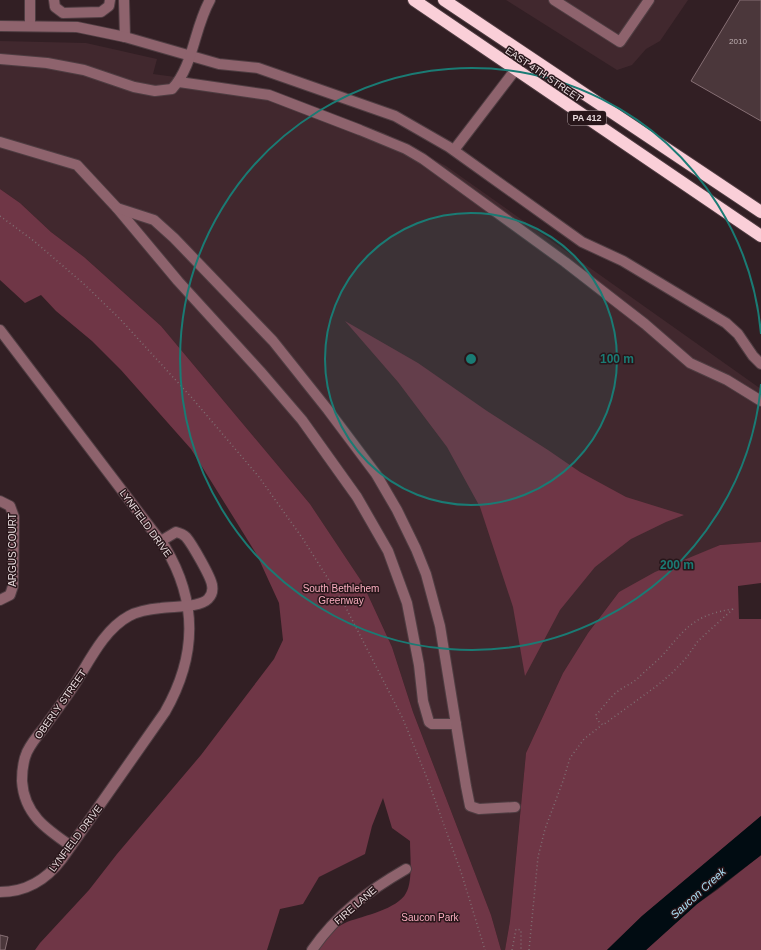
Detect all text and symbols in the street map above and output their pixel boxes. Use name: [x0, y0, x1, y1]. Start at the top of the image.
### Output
house number: 2010: [729, 37, 747, 46]
street label: EAST 4TH STREET: [503, 45, 584, 104]
road number: PA 412: [568, 111, 606, 125]
centre of rings: [464, 352, 478, 366]
text: 100 m: [600, 352, 634, 366]
street label: LYNFIELD DRIVE: [118, 488, 174, 559]
street label: ARGUS COURT: [7, 513, 18, 587]
text: 200 m: [660, 558, 694, 572]
park label: South Bethlehem Greenway: [303, 583, 379, 606]
street label: OBERLY STREET: [32, 668, 88, 741]
street label: LYNFIELD DRIVE: [47, 803, 104, 874]
water label: Saucon Creek: [668, 865, 728, 921]
street label: FIRE LANE: [332, 884, 379, 926]
park label: Saucon Park: [401, 912, 460, 923]

